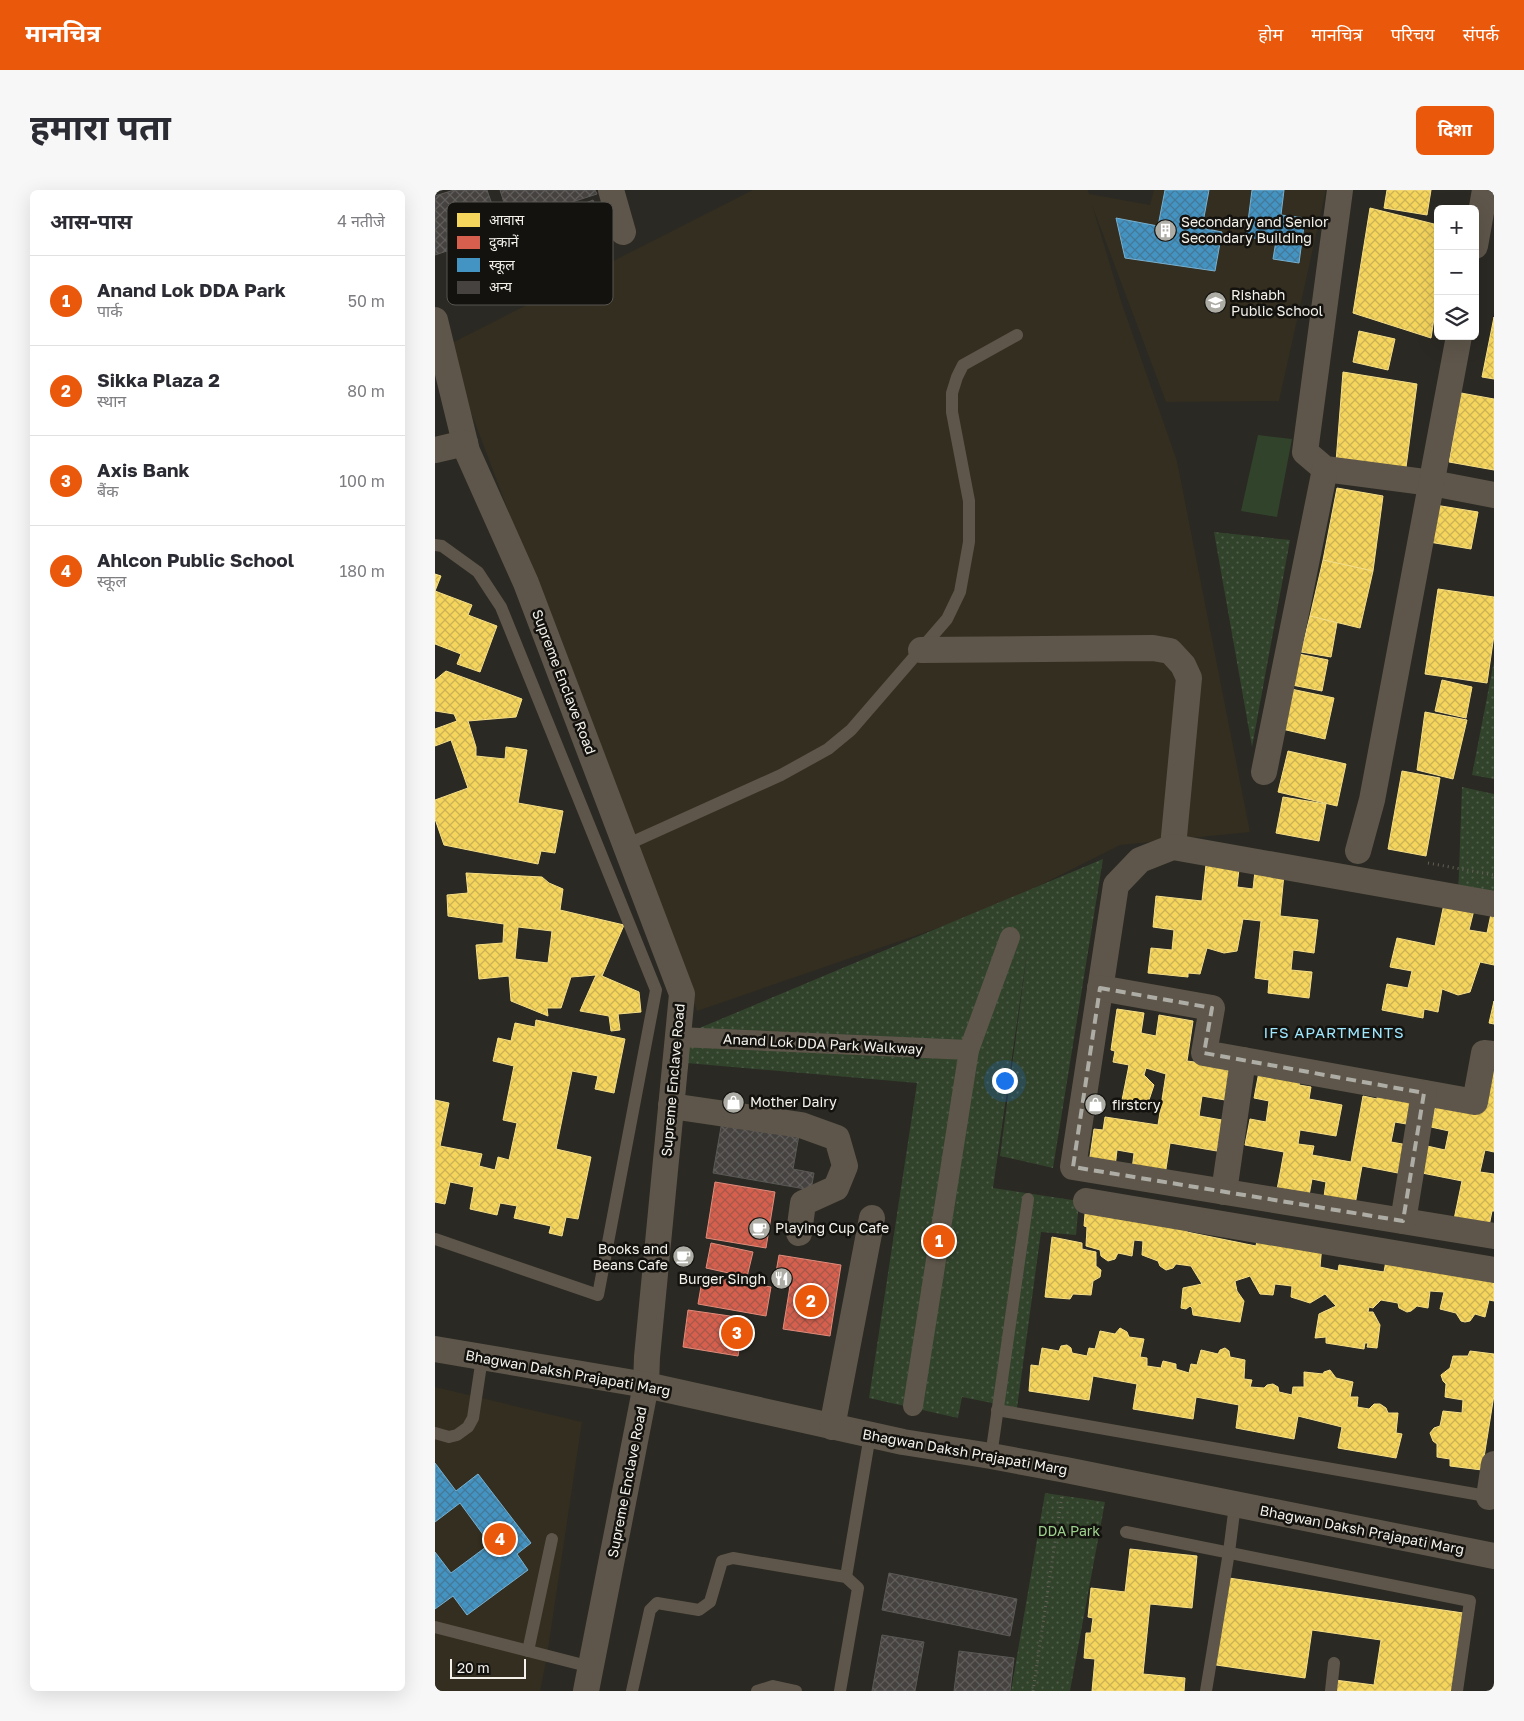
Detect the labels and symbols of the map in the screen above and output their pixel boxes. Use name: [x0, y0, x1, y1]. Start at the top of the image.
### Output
legend: [447, 202, 613, 305]
text: आवास: [489, 211, 525, 228]
place label: Secondary and Senior Secondary Building: [1181, 213, 1329, 246]
building icon: Secondary and Senior Secondary Building: [1153, 218, 1177, 242]
text: दुकानें: [489, 233, 519, 252]
text: स्कूल: [489, 256, 515, 275]
text: अन्य: [489, 278, 513, 295]
place label: Rishabh Public School: [1231, 286, 1323, 319]
school or university icon: Rishabh Public School: [1203, 291, 1227, 315]
street label: Supreme Enclave Road: [529, 607, 600, 757]
street label: Supreme Enclave Road: [657, 1003, 688, 1157]
district label: IFS APARTMENTS: [1263, 1023, 1405, 1041]
street label: Anand Lok DDA Park Walkway: [723, 1030, 924, 1057]
your location: [992, 1068, 1018, 1094]
shop icon: Mother Dairy: [722, 1090, 746, 1114]
place label: Mother Dairy: [750, 1093, 837, 1110]
shop icon: firstcry: [1084, 1093, 1108, 1117]
place label: firstcry: [1112, 1096, 1161, 1113]
cafe icon: Playing Cup Cafe: [747, 1216, 771, 1240]
place label: Playing Cup Cafe: [775, 1219, 889, 1236]
pin: 1: [923, 1222, 955, 1260]
place label: Books and Beans Cafe: [593, 1240, 668, 1273]
cafe icon: Books and Beans Cafe: [672, 1245, 696, 1269]
restaurant icon: Burger Singh: [770, 1267, 794, 1291]
place label: Burger Singh: [679, 1270, 766, 1287]
pin: 2: [795, 1282, 827, 1320]
pin: 3: [721, 1314, 753, 1352]
street label: Bhagwan Daksh Prajapati Marg: [464, 1346, 672, 1399]
street label: Supreme Enclave Road: [603, 1405, 650, 1559]
street label: Bhagwan Daksh Prajapati Marg: [861, 1425, 1069, 1478]
street label: Bhagwan Daksh Prajapati Marg: [1258, 1501, 1466, 1558]
pin: 4: [484, 1520, 516, 1558]
park label: DDA Park: [1038, 1522, 1100, 1539]
scale bar: [450, 1656, 526, 1679]

